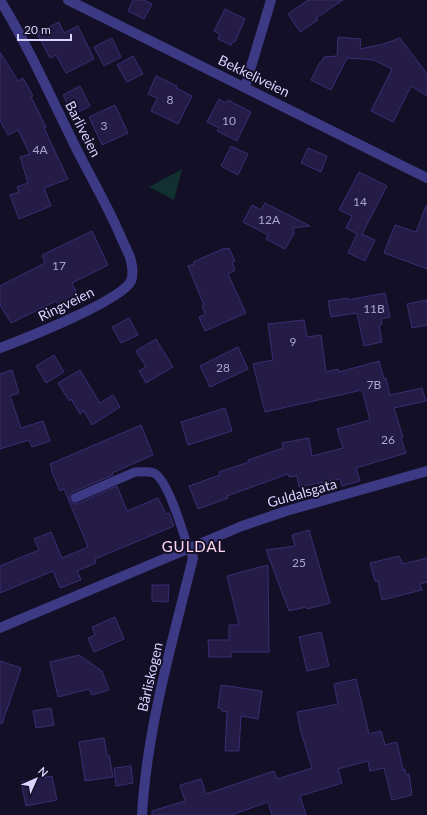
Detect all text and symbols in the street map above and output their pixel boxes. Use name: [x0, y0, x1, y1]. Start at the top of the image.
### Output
scale bar: [18, 16, 71, 42]
text: 20 m: [24, 22, 51, 37]
street label: Bekkeliveien: [216, 51, 293, 100]
house number: 8: [167, 92, 174, 107]
street label: Barliveien: [62, 98, 105, 160]
house number: 10: [222, 113, 236, 128]
house number: 3: [101, 118, 108, 133]
house number: 4A: [32, 142, 48, 157]
house number: 14: [353, 194, 367, 209]
house number: 12A: [258, 212, 281, 227]
house number: 17: [52, 258, 66, 273]
street label: Ringveien: [35, 283, 97, 324]
house number: 11B: [363, 301, 385, 316]
house number: 9: [290, 334, 297, 349]
house number: 28: [216, 360, 230, 375]
house number: 7B: [367, 377, 382, 392]
house number: 26: [381, 432, 395, 447]
street label: Guldalsgata: [265, 474, 339, 511]
district label: GULDAL: [162, 537, 226, 555]
house number: 25: [292, 555, 306, 570]
street label: Bårliskogen: [133, 641, 166, 713]
north arrow: [16, 759, 56, 799]
text: N: [36, 764, 51, 779]

